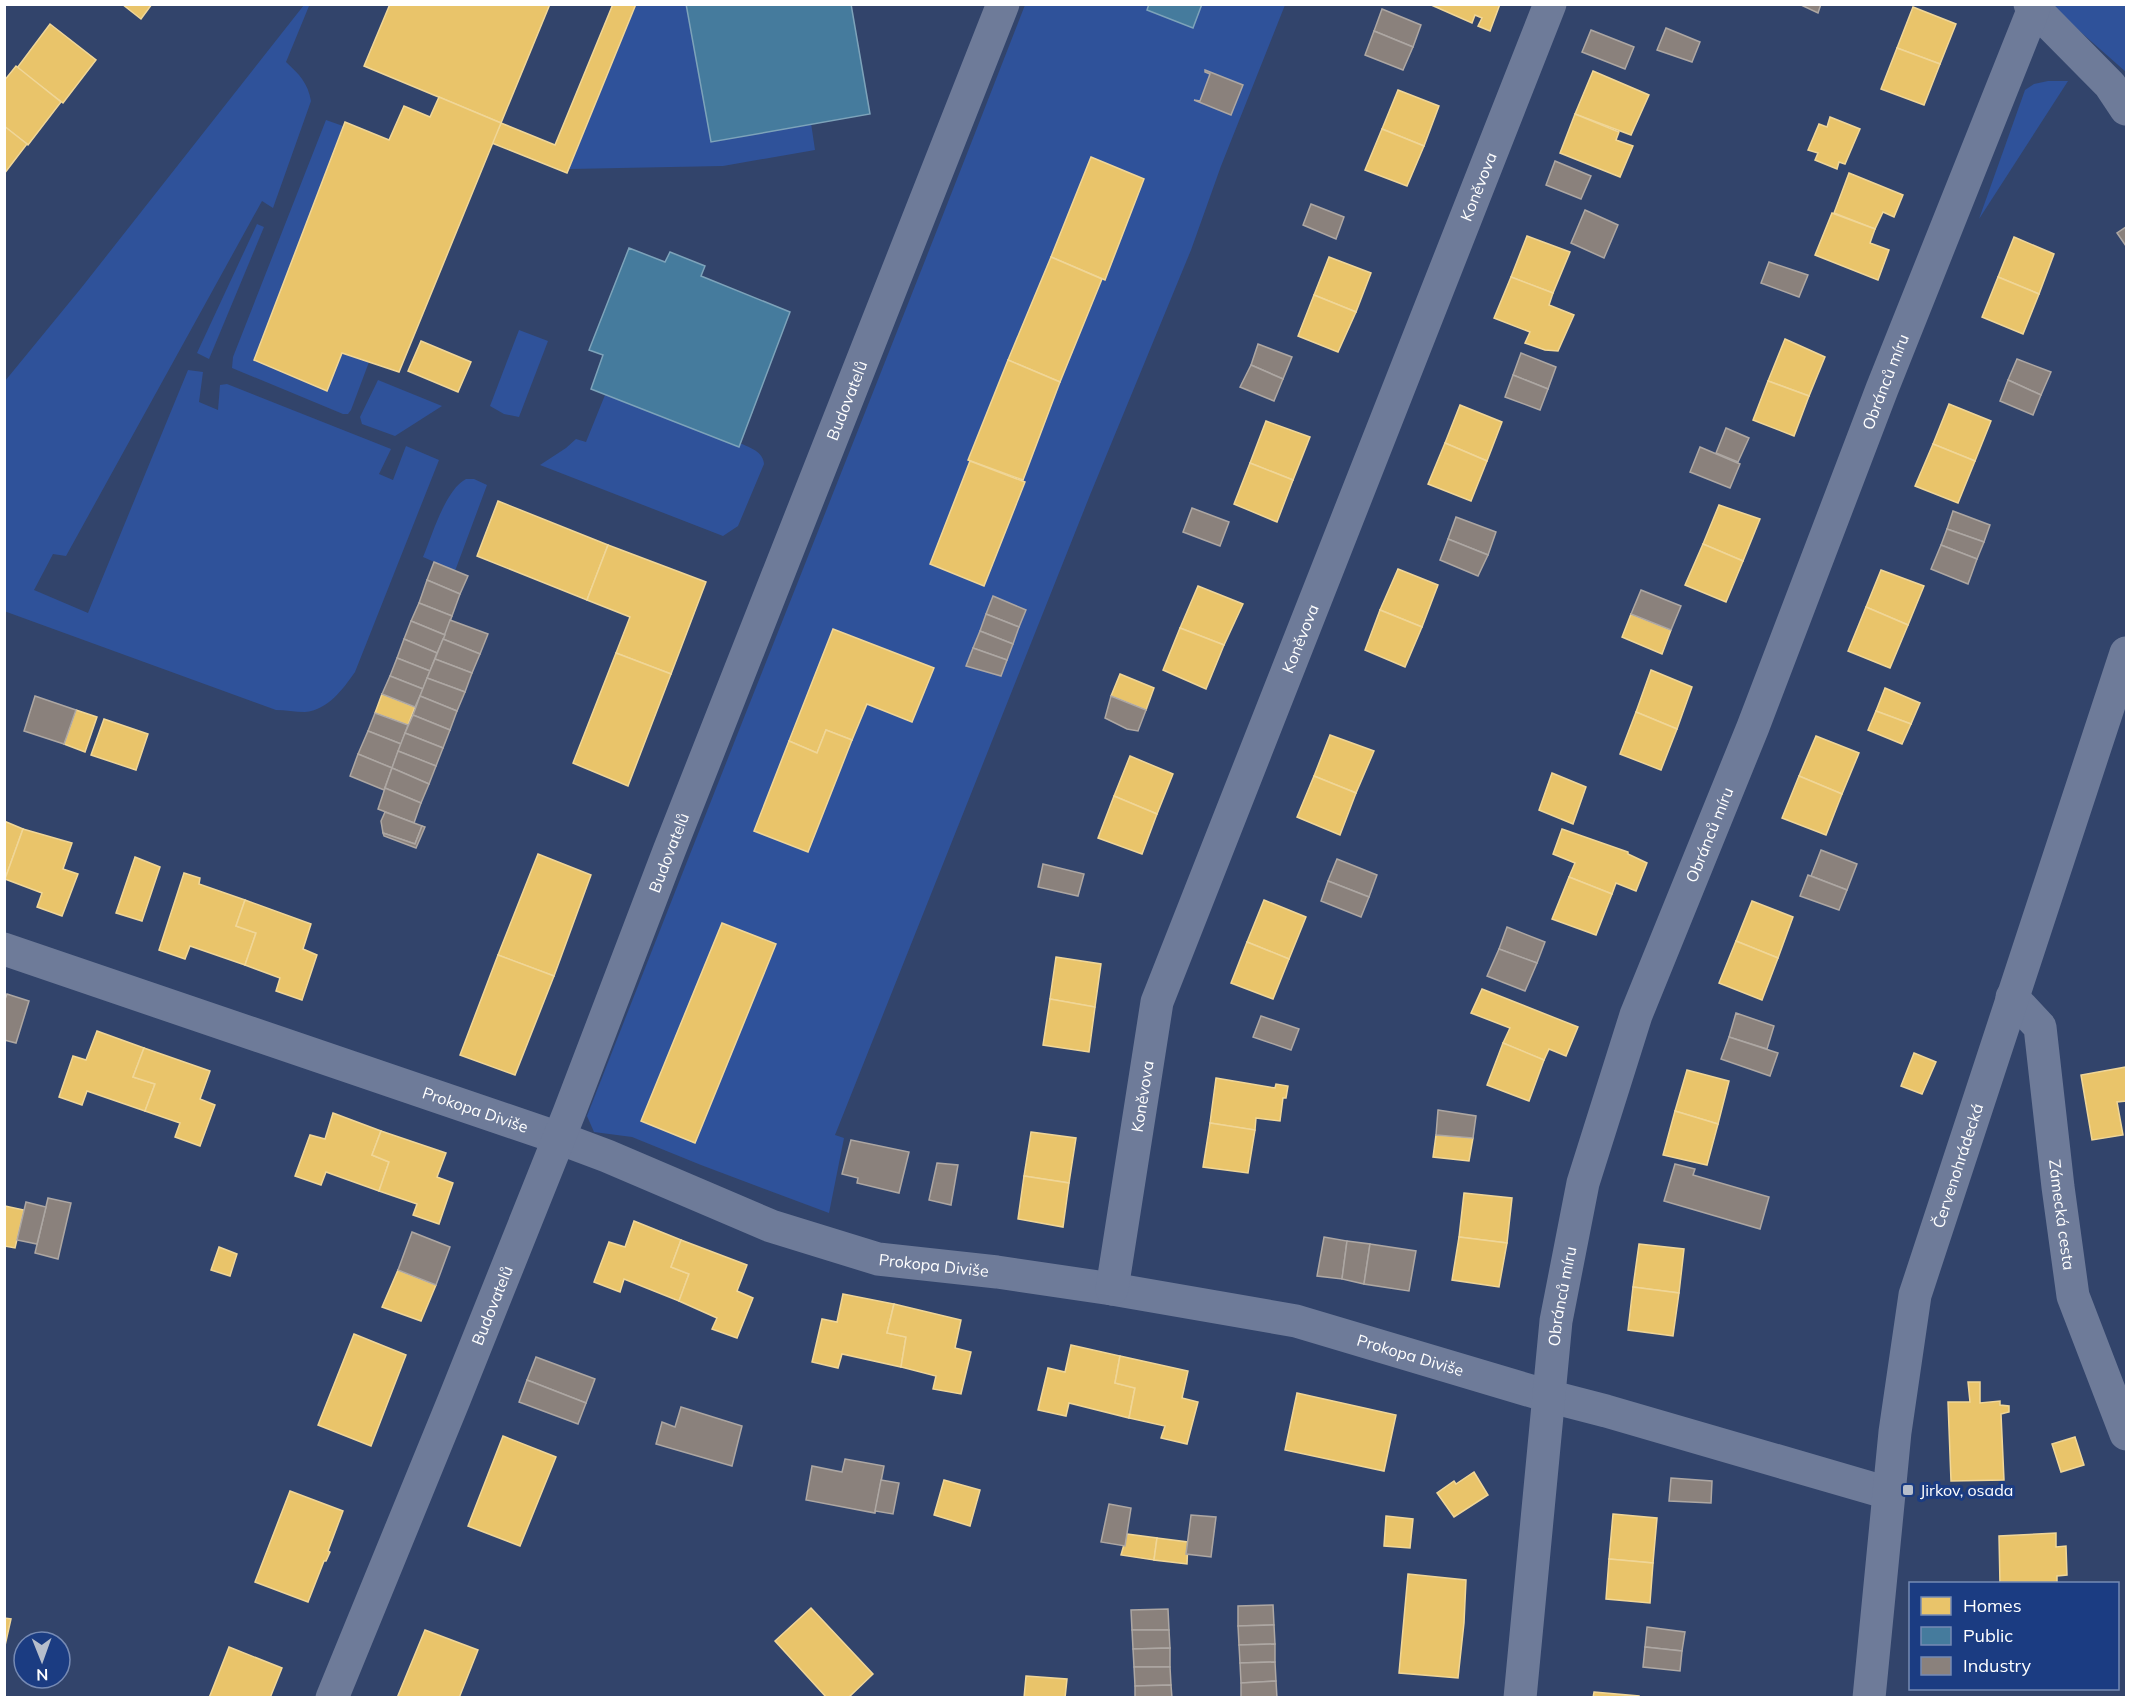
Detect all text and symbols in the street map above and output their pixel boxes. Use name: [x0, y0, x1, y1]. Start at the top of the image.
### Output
street label: Koněvova: [1456, 149, 1501, 224]
street label: Obránců míru: [1857, 331, 1913, 432]
street label: Budovatelů: [822, 358, 871, 443]
street label: Koněvova: [1277, 601, 1323, 676]
street label: Obránců míru: [1681, 784, 1737, 885]
street label: Budovatelů: [644, 810, 693, 895]
street label: Koněvova: [1127, 1059, 1158, 1134]
street label: Prokopa Diviše: [420, 1082, 531, 1137]
street label: Červenohrádecká: [1928, 1101, 1987, 1230]
street label: Zámecká cesta: [2045, 1158, 2079, 1271]
street label: Obránců míru: [1544, 1245, 1580, 1347]
street label: Prokopa Diviše: [878, 1249, 990, 1281]
street label: Budovatelů: [467, 1263, 517, 1348]
street label: Prokopa Diviše: [1355, 1330, 1466, 1380]
place label: Jirkov, osada: [1920, 1480, 2013, 1500]
marker: Jirkov, osada: [1901, 1483, 1915, 1497]
legend: [1909, 1582, 2119, 1690]
text: Homes: [1963, 1594, 2022, 1617]
text: Public: [1963, 1624, 2013, 1647]
north arrow: [12, 1630, 72, 1690]
text: Industry: [1963, 1654, 2032, 1677]
text: N: [36, 1665, 48, 1685]

